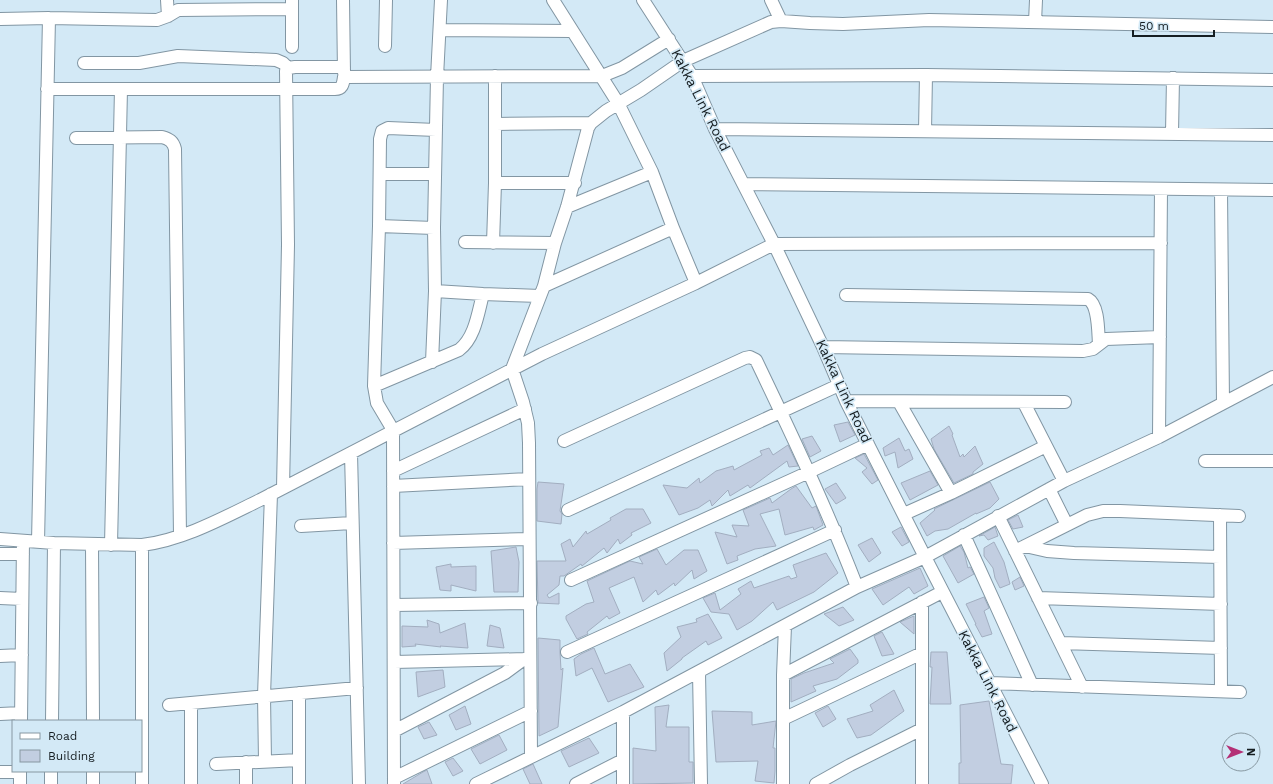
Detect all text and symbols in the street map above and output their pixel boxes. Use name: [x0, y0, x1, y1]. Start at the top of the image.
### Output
scale bar: [1133, 12, 1214, 38]
text: 50 m: [1139, 19, 1169, 33]
street label: Kakka Link Road: [668, 46, 734, 154]
street label: Kakka Link Road: [813, 337, 875, 445]
street label: Kakka Link Road: [955, 627, 1021, 735]
legend: [12, 720, 142, 772]
text: Road: [48, 729, 77, 743]
north arrow: [1221, 732, 1261, 772]
text: N: [1244, 748, 1257, 756]
text: Building: [48, 749, 95, 763]

